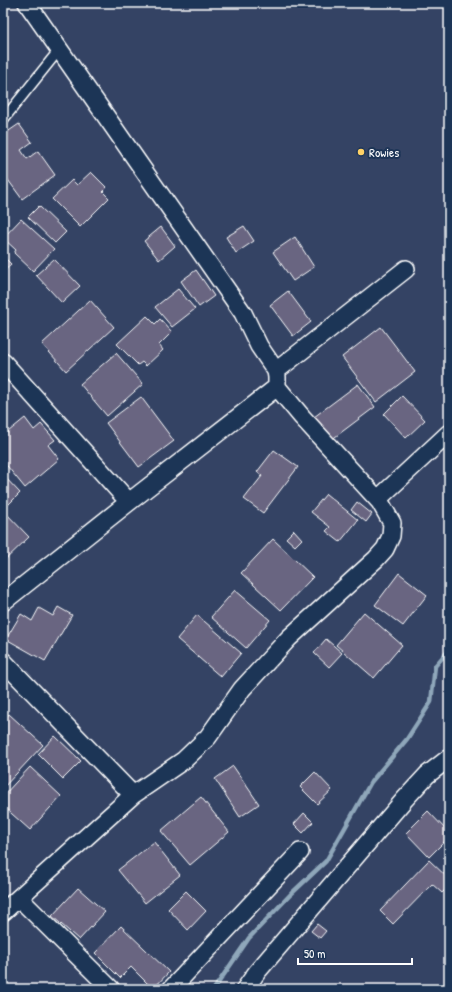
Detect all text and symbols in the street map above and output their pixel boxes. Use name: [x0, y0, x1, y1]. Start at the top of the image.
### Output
place label: Rowies: [369, 143, 399, 161]
marker: Rowies: [356, 147, 366, 157]
scale bar: [298, 940, 412, 966]
text: 50 m: [304, 945, 325, 962]

